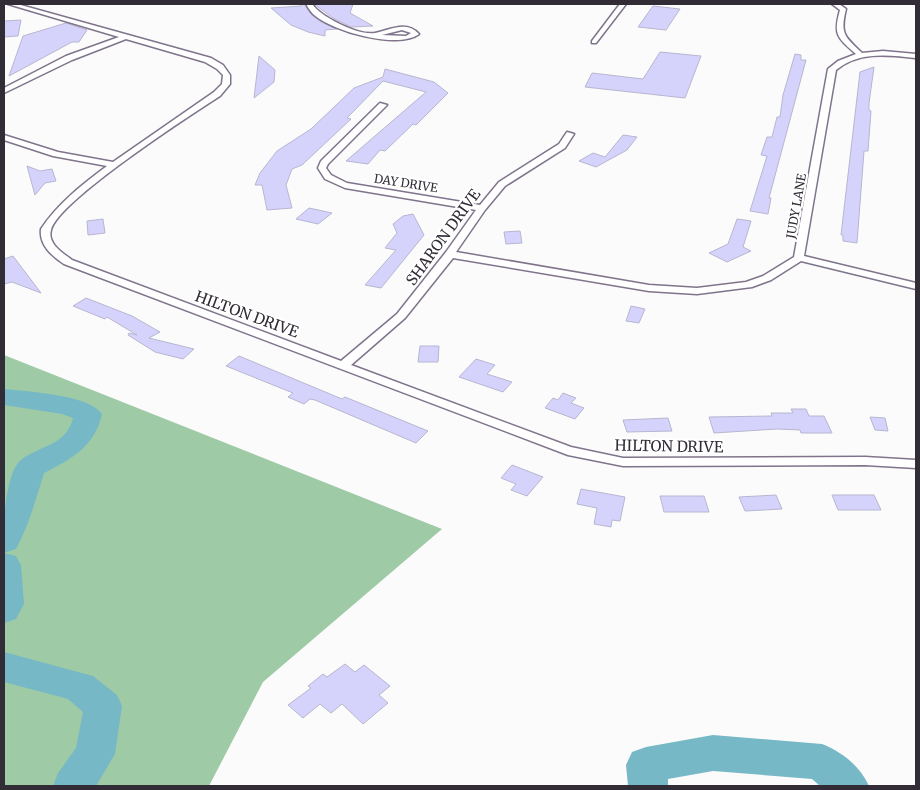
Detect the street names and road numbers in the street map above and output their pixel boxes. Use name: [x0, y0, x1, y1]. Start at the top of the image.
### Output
street label: DAY DRIVE: [373, 171, 439, 196]
street label: JUDY LANE: [783, 172, 809, 241]
street label: SHARON DRIVE: [402, 185, 485, 289]
street label: HILTON DRIVE: [193, 286, 302, 342]
street label: HILTON DRIVE: [614, 436, 724, 456]

